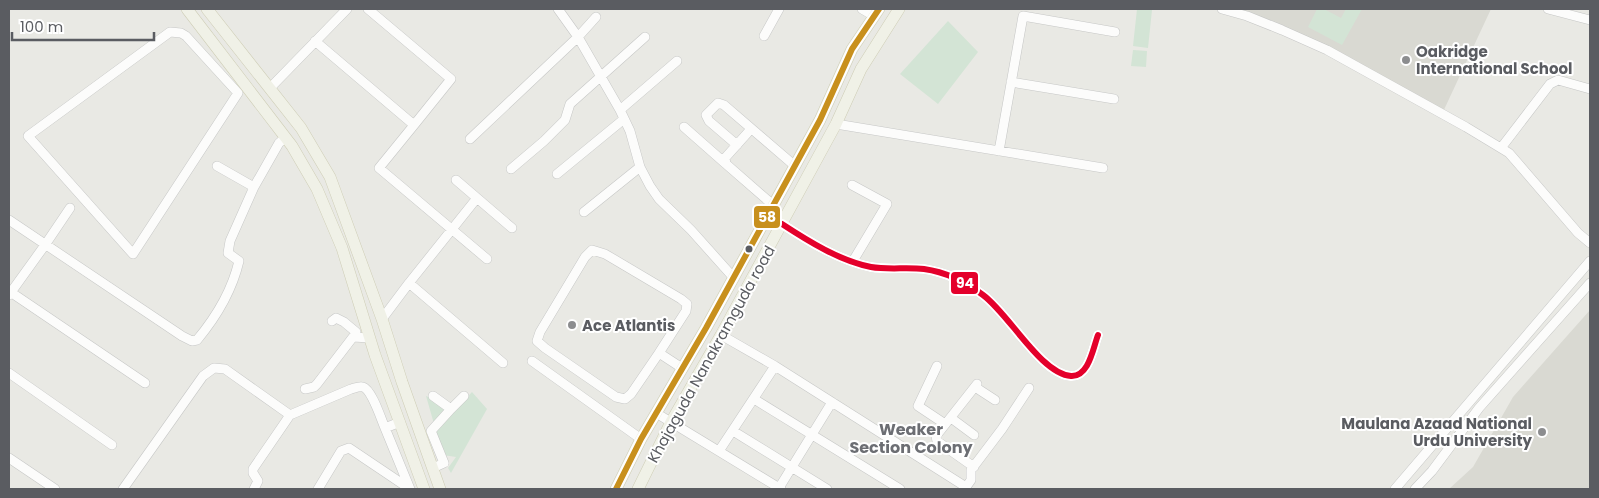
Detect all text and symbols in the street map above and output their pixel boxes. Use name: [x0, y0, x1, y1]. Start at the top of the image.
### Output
scale bar: [12, 10, 155, 42]
text: 100 m: [20, 16, 63, 37]
place label: Oakridge International School: [1416, 41, 1573, 79]
marker: Oakridge International School: [1400, 54, 1412, 66]
line badge: 58: [753, 205, 781, 229]
text: 58: [758, 207, 776, 227]
street label: Khajaguda Nanakramguda road: [642, 242, 780, 466]
unlabelled marker: [744, 244, 754, 254]
line badge: 94: [950, 271, 979, 295]
text: 94: [956, 273, 974, 293]
place label: Ace Atlantis: [582, 315, 675, 336]
marker: Ace Atlantis: [566, 319, 578, 331]
place label: Maulana Azaad National Urdu University: [1341, 413, 1533, 451]
district label: Weaker Section Colony: [849, 418, 973, 459]
marker: Maulana Azaad National Urdu University: [1536, 426, 1548, 438]

